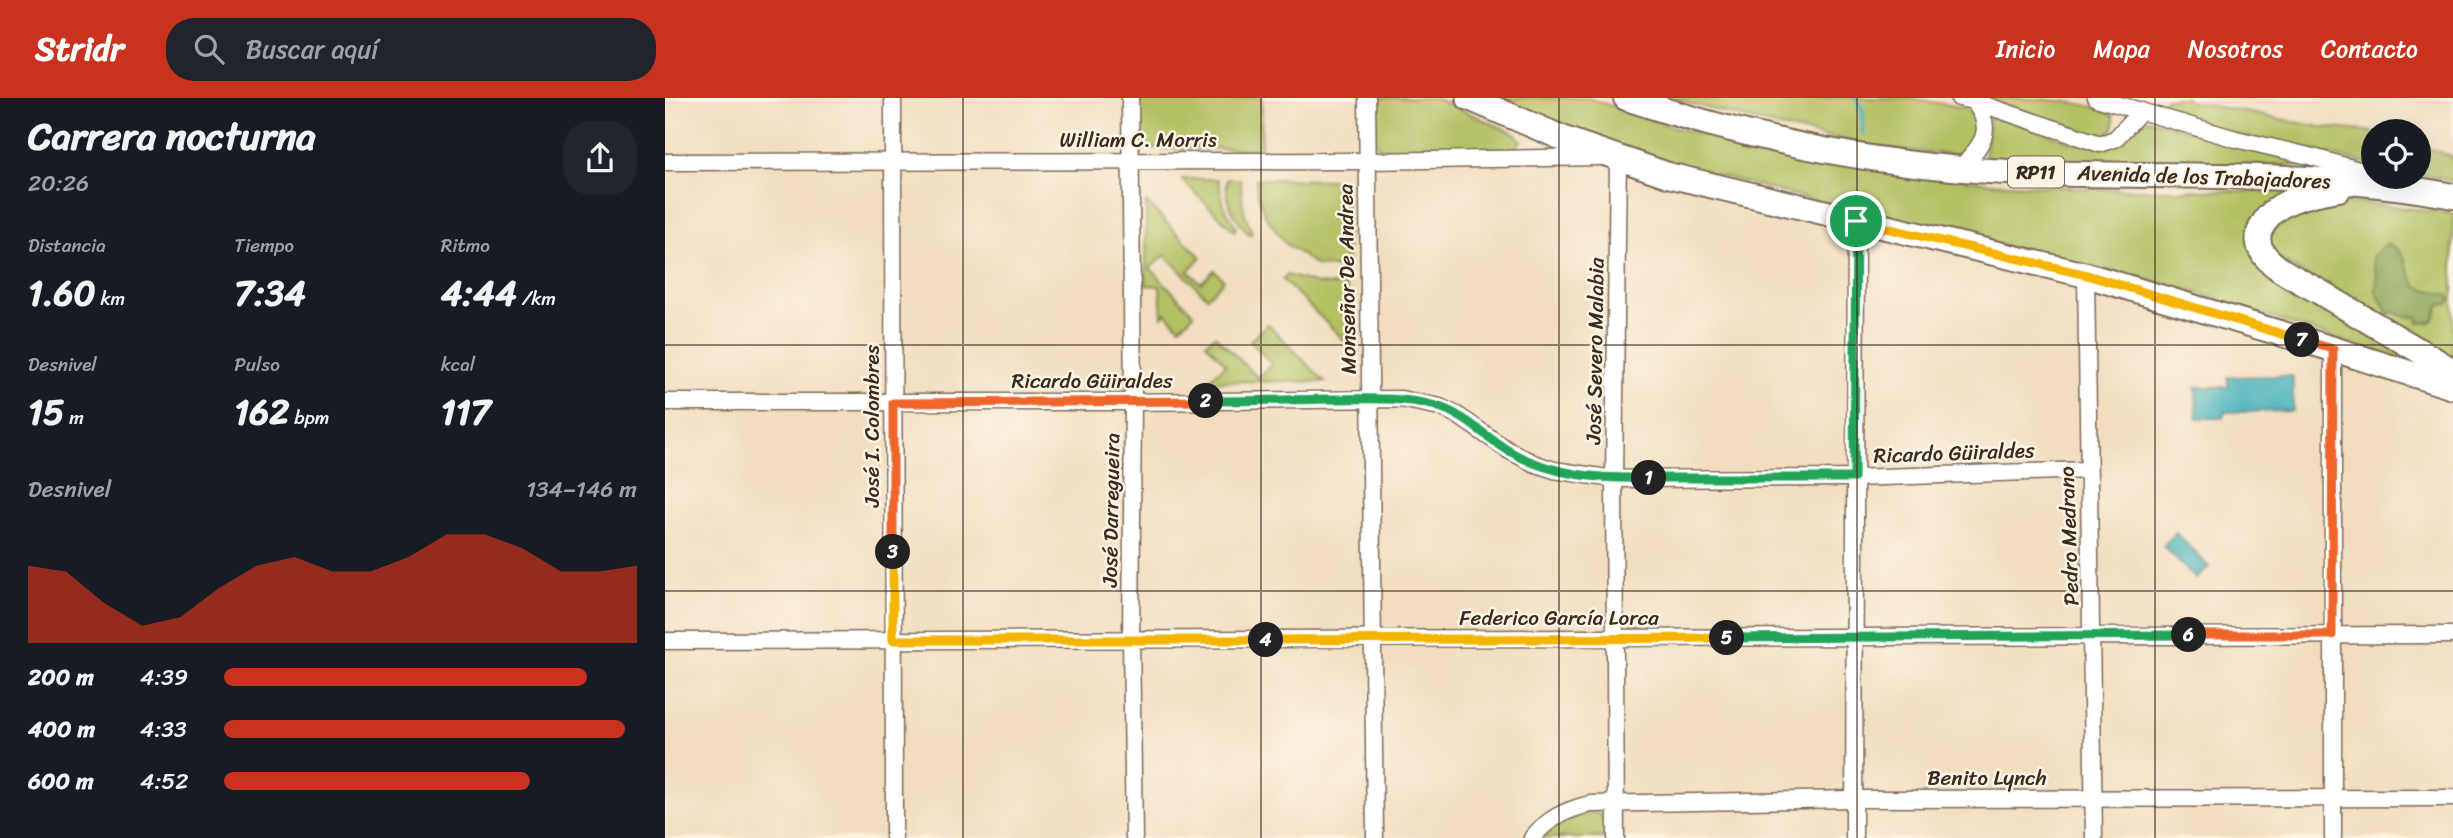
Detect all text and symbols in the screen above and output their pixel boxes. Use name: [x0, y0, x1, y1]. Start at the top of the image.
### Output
search box: [166, 18, 656, 81]
text: Stridr: [35, 20, 124, 78]
text: Buscar aquí: [246, 26, 378, 72]
text: Inicio: [1996, 28, 2055, 70]
text: Mapa: [2093, 28, 2150, 70]
text: Nosotros: [2188, 28, 2283, 70]
text: Contacto: [2321, 28, 2418, 70]
icon: search: [190, 30, 228, 68]
text: Carrera nocturna: [28, 103, 316, 170]
map controls: [2361, 119, 2431, 189]
button: locate: [2361, 119, 2431, 189]
button: share: [563, 121, 637, 195]
street label: William C. Morris: [1059, 121, 1217, 159]
street label: Avenida de los Trabajadores: [2076, 154, 2332, 200]
road number: RP11: [2008, 156, 2064, 188]
text: 20:26: [28, 163, 89, 204]
street label: Monseñor De Andrea: [1326, 183, 1368, 374]
pin: [1826, 191, 1886, 251]
icon: arrive: [1837, 202, 1875, 240]
text: Distancia: [28, 229, 106, 262]
text: Tiempo: [234, 229, 294, 262]
text: Ritmo: [441, 229, 490, 262]
street label: José Severo Malabia: [1574, 257, 1616, 446]
text: 1.60: [28, 262, 96, 324]
text: 7:34: [234, 262, 306, 324]
text: 4:44: [441, 262, 517, 324]
text: km: [96, 282, 125, 315]
text: /km: [517, 282, 556, 315]
pin: 7: [2285, 322, 2319, 358]
text: 7: [2296, 323, 2307, 356]
street label: José I. Colombres: [853, 344, 891, 508]
text: Desnivel: [28, 348, 97, 381]
text: Pulso: [234, 348, 280, 381]
text: kcal: [441, 348, 475, 381]
street label: Ricardo Güiraldes: [1011, 362, 1173, 400]
text: 15: [28, 381, 64, 443]
text: 162: [234, 381, 289, 443]
text: 117: [441, 381, 491, 443]
pin: 2: [1189, 384, 1223, 418]
text: 2: [1200, 384, 1211, 417]
text: m: [64, 401, 84, 434]
text: bpm: [289, 401, 329, 434]
street label: Ricardo Güiraldes: [1873, 431, 2036, 475]
street label: José Darregueira: [1091, 432, 1131, 589]
pin: 1: [1632, 460, 1667, 496]
text: 1: [1644, 461, 1653, 494]
street label: Pedro Medrano: [2048, 465, 2090, 606]
text: Desnivel: [28, 469, 111, 510]
text: 134–146 m: [526, 469, 637, 510]
pin: 3: [875, 534, 911, 570]
text: 3: [887, 535, 898, 568]
street label: Federico García Lorca: [1459, 599, 1659, 637]
pin: 6: [2171, 618, 2207, 652]
text: 6: [2183, 618, 2194, 651]
pin: 5: [1709, 620, 1745, 656]
text: 5: [1721, 621, 1732, 654]
pin: 4: [1249, 622, 1283, 658]
text: 4: [1260, 623, 1271, 656]
text: 200 m: [28, 657, 94, 698]
text: 4:39: [140, 657, 188, 698]
text: 400 m: [28, 709, 95, 750]
text: 4:33: [140, 709, 187, 750]
street label: Benito Lynch: [1927, 759, 2047, 797]
text: 600 m: [28, 761, 94, 802]
text: 4:52: [140, 761, 189, 802]

